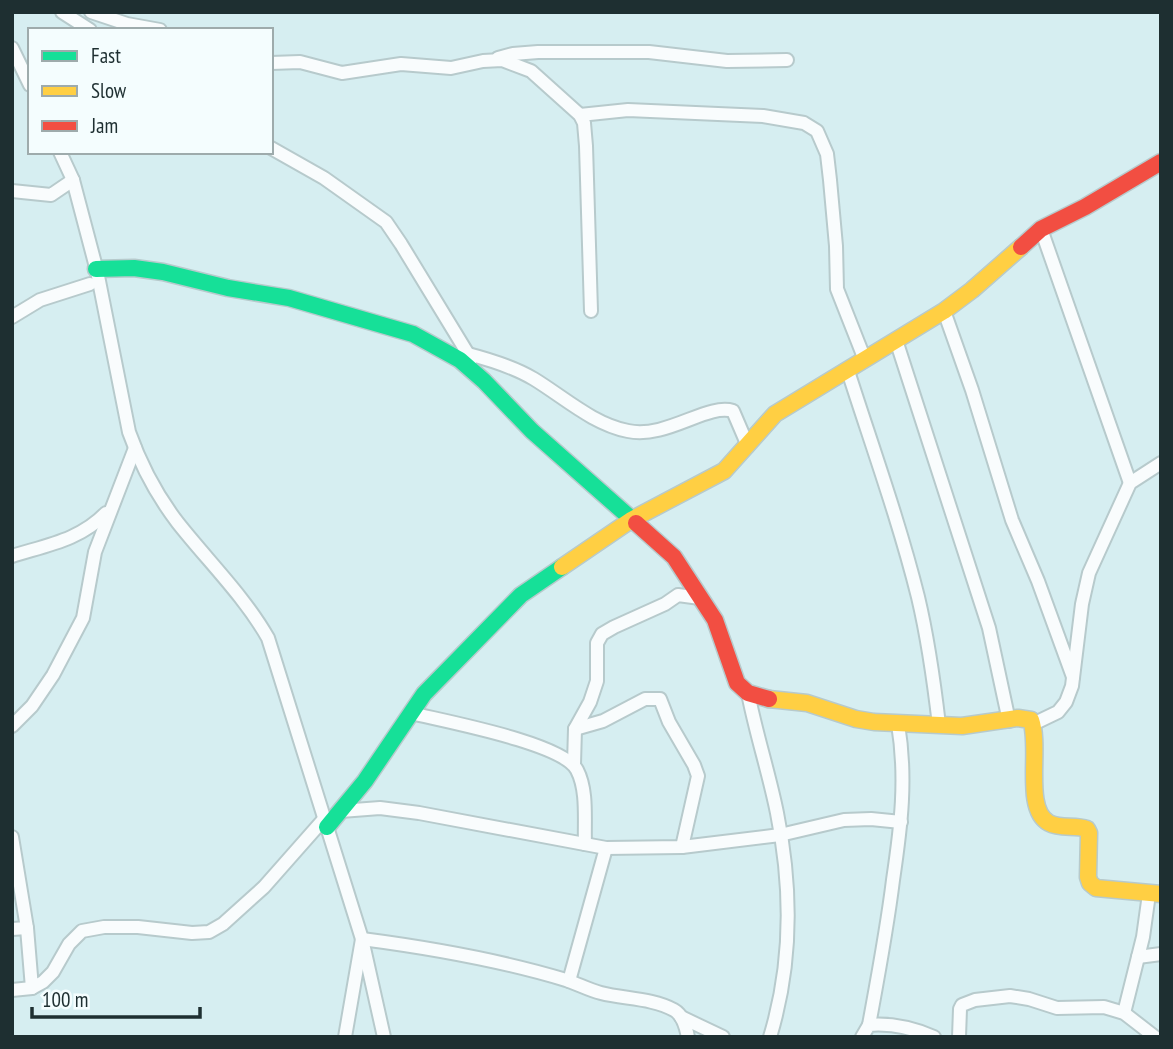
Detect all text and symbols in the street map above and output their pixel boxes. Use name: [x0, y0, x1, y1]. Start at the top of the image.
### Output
legend: [28, 28, 273, 154]
text: Fast: [91, 42, 121, 69]
text: Slow: [91, 77, 127, 104]
text: Jam: [90, 112, 118, 139]
scale bar: [32, 976, 200, 1020]
text: 100 m: [42, 986, 88, 1013]

